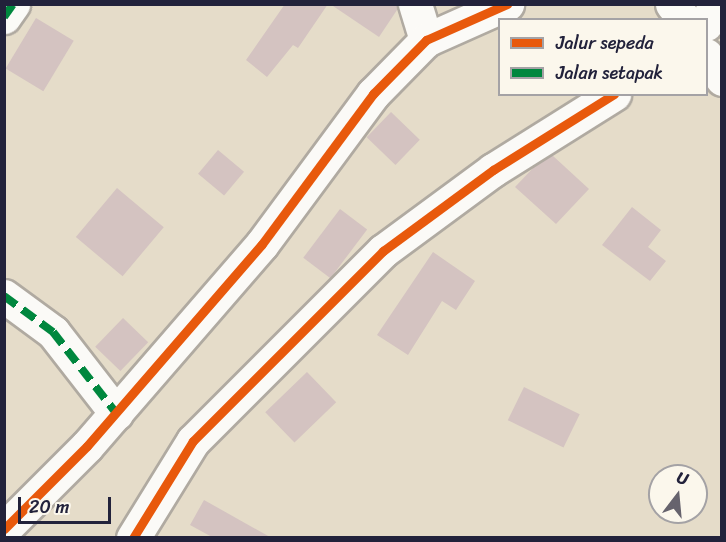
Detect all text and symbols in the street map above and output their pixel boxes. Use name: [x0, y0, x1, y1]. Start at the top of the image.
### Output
legend: [498, 18, 708, 96]
text: Jalur sepeda: [556, 27, 654, 59]
text: Jalan setapak: [556, 57, 663, 89]
text: U: [673, 463, 692, 494]
north arrow: [648, 464, 708, 524]
scale bar: [21, 485, 114, 523]
text: 20 m: [29, 491, 69, 523]

